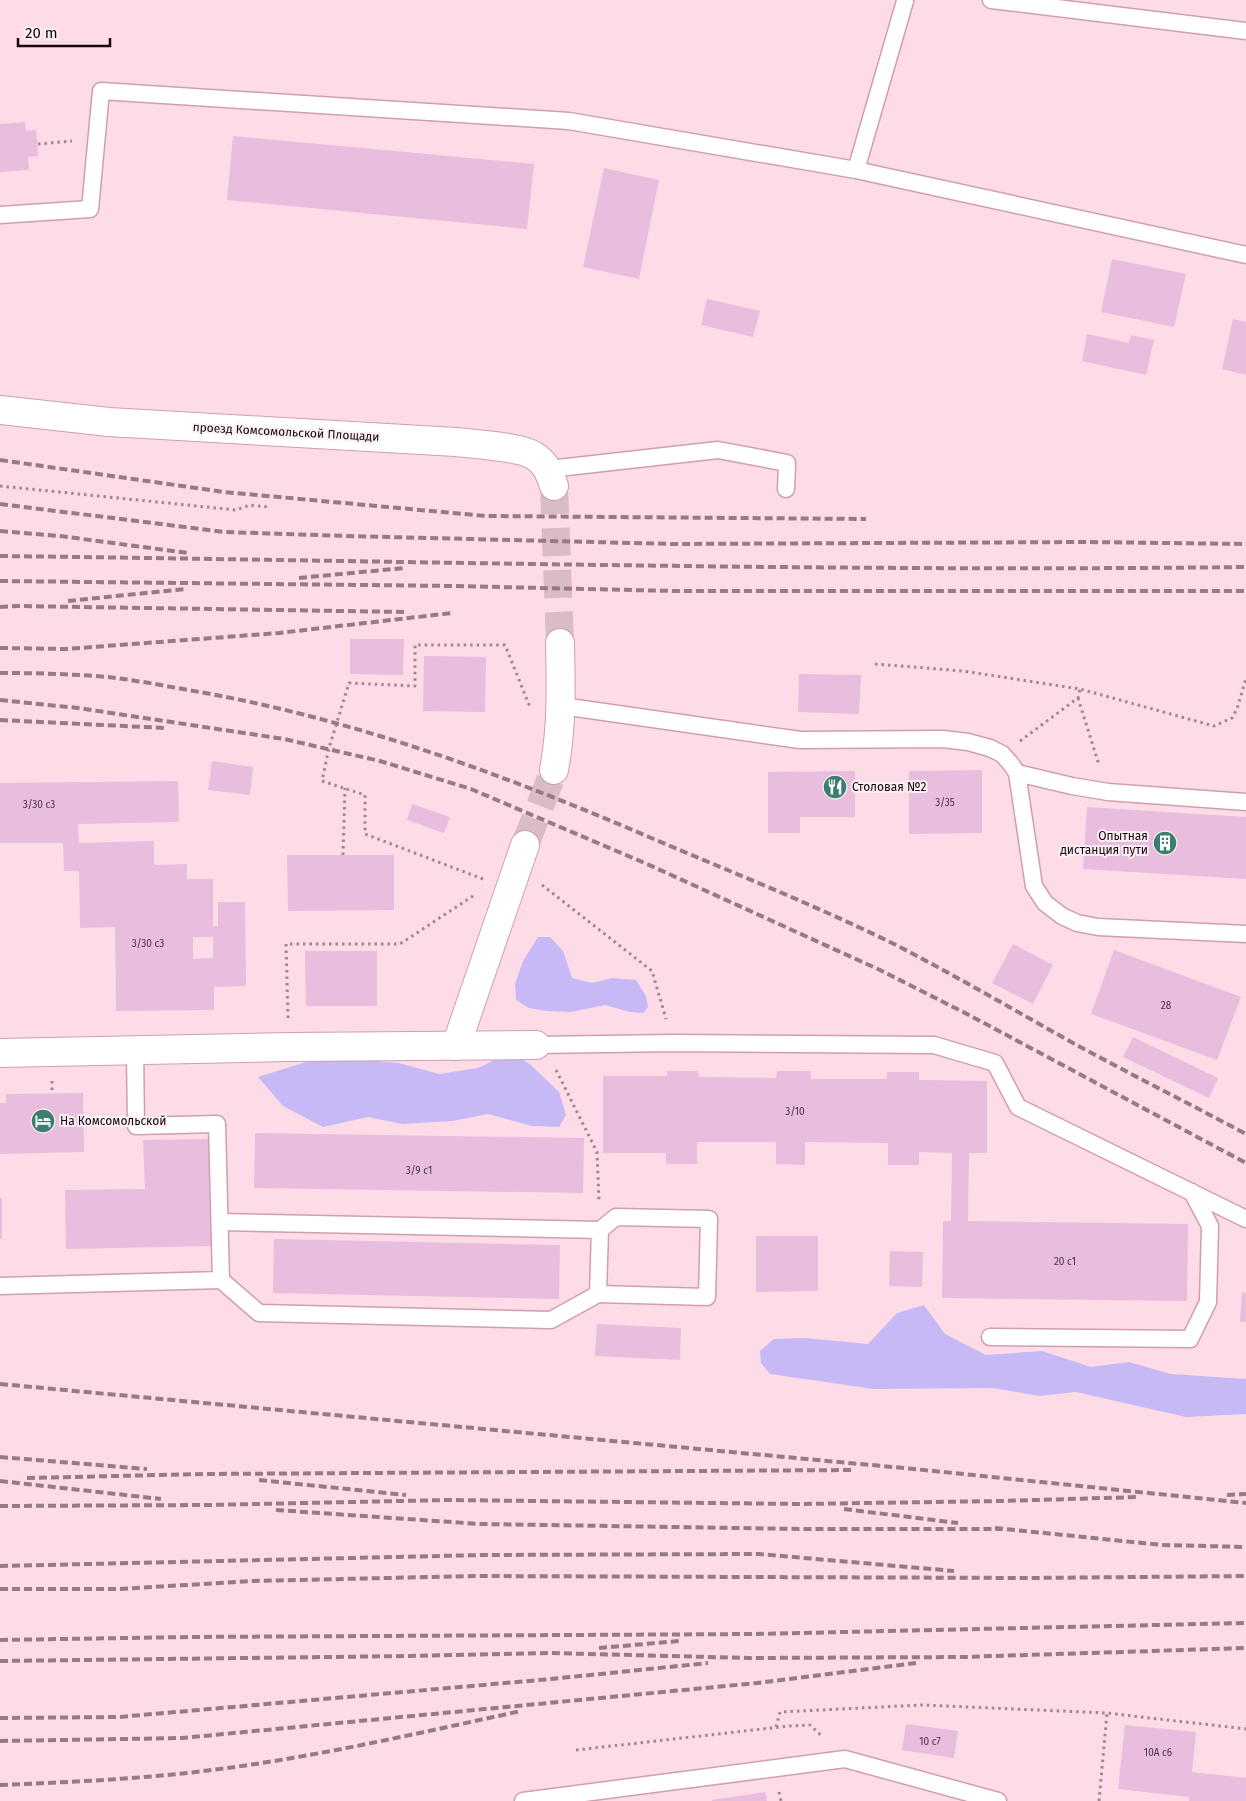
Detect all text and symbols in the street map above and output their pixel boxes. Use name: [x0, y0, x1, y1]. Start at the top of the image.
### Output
scale bar: [18, 15, 110, 47]
text: 20 m: [25, 24, 58, 42]
street label: проезд Комсомольской Площади: [192, 420, 380, 444]
restaurant icon: Столовая №2: [822, 774, 848, 800]
place label: Столовая №2: [852, 780, 926, 794]
house number: 3/35: [935, 797, 955, 809]
house number: 3/30 с3: [23, 799, 55, 811]
place label: Опытная дистанция пути: [1060, 829, 1148, 857]
building icon: Опытная дистанция пути: [1152, 830, 1178, 856]
house number: 3/30 с3: [132, 938, 164, 950]
house number: 28: [1161, 1000, 1172, 1012]
house number: 3/10: [785, 1106, 805, 1118]
hotel icon: На Комсомольской: [30, 1108, 56, 1134]
place label: На Комсомольской: [60, 1114, 166, 1128]
house number: 3/9 с1: [406, 1165, 432, 1177]
house number: 20 с1: [1054, 1256, 1076, 1268]
house number: 10 с7: [919, 1736, 941, 1748]
house number: 10А с6: [1144, 1747, 1172, 1759]

